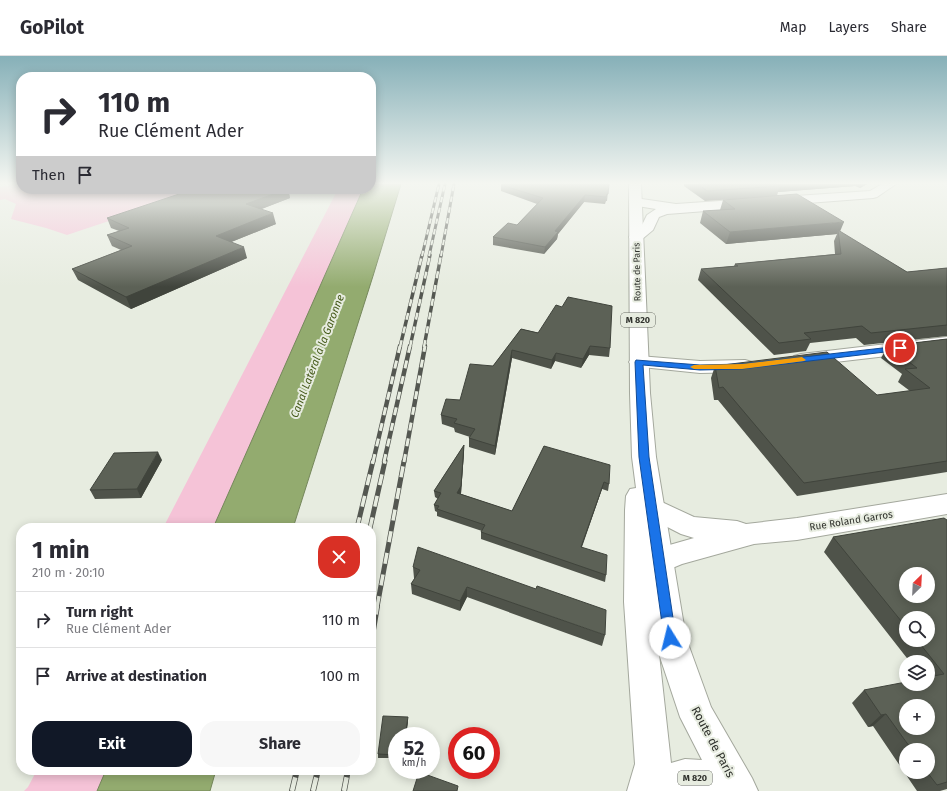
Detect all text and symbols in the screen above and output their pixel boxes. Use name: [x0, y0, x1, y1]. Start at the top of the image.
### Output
text: GoPilot: [20, 16, 84, 39]
text: Map: [780, 19, 806, 36]
text: Layers: [828, 19, 869, 36]
text: Share: [891, 19, 927, 36]
text: 110 m: [98, 86, 170, 119]
icon: right: [32, 88, 84, 140]
text: Rue Clément Ader: [98, 120, 244, 142]
icon: arrive: [74, 164, 96, 186]
text: Then: [32, 166, 66, 184]
street label: Route de Paris: [631, 243, 643, 301]
water label: Canal Latéral à la Garonne: [288, 292, 347, 420]
road number: M 820: [621, 313, 655, 327]
pin: [883, 331, 917, 365]
icon: arrive: [889, 337, 911, 359]
street label: Rue Roland Garros: [809, 508, 894, 533]
text: 1 min: [32, 536, 90, 564]
button: close: [318, 536, 360, 578]
text: 210 m · 20:10: [32, 565, 105, 580]
north arrow: [899, 567, 935, 603]
map controls: [899, 567, 935, 779]
text: Turn right: [66, 603, 133, 621]
icon: right: [32, 609, 54, 631]
text: 110 m: [322, 611, 360, 629]
button: search: [899, 611, 935, 647]
position arrow: [649, 617, 691, 659]
text: Rue Clément Ader: [66, 621, 171, 636]
button: layers: [899, 655, 935, 691]
icon: arrive: [32, 665, 54, 687]
text: Arrive at destination: [66, 667, 207, 685]
text: 100 m: [320, 667, 360, 685]
button: +: [899, 699, 935, 735]
street label: Route de Paris: [688, 704, 738, 780]
button: Exit: [32, 721, 192, 767]
button: Share: [200, 721, 360, 767]
speed limit sign: 60: [448, 727, 500, 779]
text: 52: [404, 736, 424, 760]
button: −: [899, 743, 935, 779]
text: km/h: [402, 757, 426, 769]
road number: M 820: [678, 771, 712, 785]

